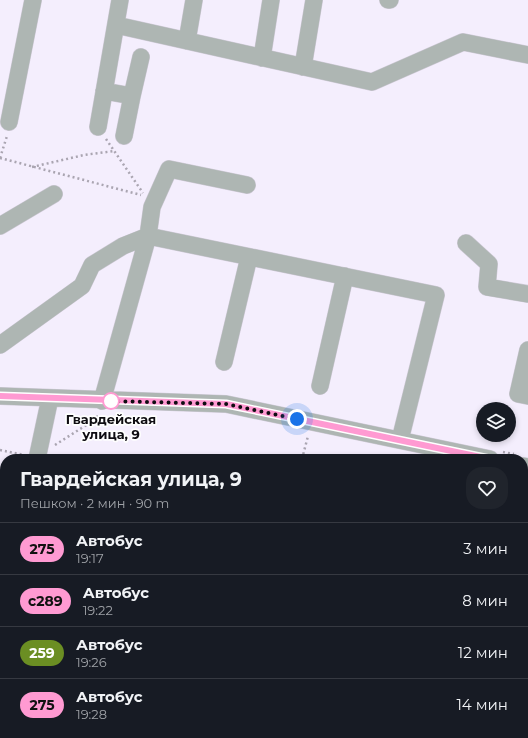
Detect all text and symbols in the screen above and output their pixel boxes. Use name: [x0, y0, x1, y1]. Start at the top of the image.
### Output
marker: Гвардейская улица, 9: [102, 392, 120, 410]
map controls: [476, 402, 516, 442]
button: layers: [476, 402, 516, 442]
your location: [287, 409, 307, 429]
place label: Гвардейская улица, 9: [66, 411, 156, 442]
button: heart: [466, 467, 508, 509]
text: Гвардейская улица, 9: [20, 468, 242, 491]
text: Пешком · 2 мин · 90 m: [20, 495, 169, 511]
text: Автобус: [76, 531, 143, 550]
text: 3 мин: [463, 539, 508, 558]
text: 275: [29, 540, 55, 558]
text: 19:17: [76, 550, 104, 566]
text: Автобус: [83, 583, 149, 602]
text: 8 мин: [462, 591, 508, 610]
text: с289: [28, 592, 63, 610]
text: 19:22: [83, 602, 113, 618]
text: Автобус: [76, 635, 143, 654]
text: 12 мин: [458, 643, 508, 662]
text: 259: [29, 644, 55, 662]
text: 19:26: [76, 654, 107, 670]
text: Автобус: [76, 687, 143, 706]
text: 14 мин: [456, 695, 508, 714]
text: 275: [29, 696, 55, 714]
text: 19:28: [76, 706, 107, 722]

